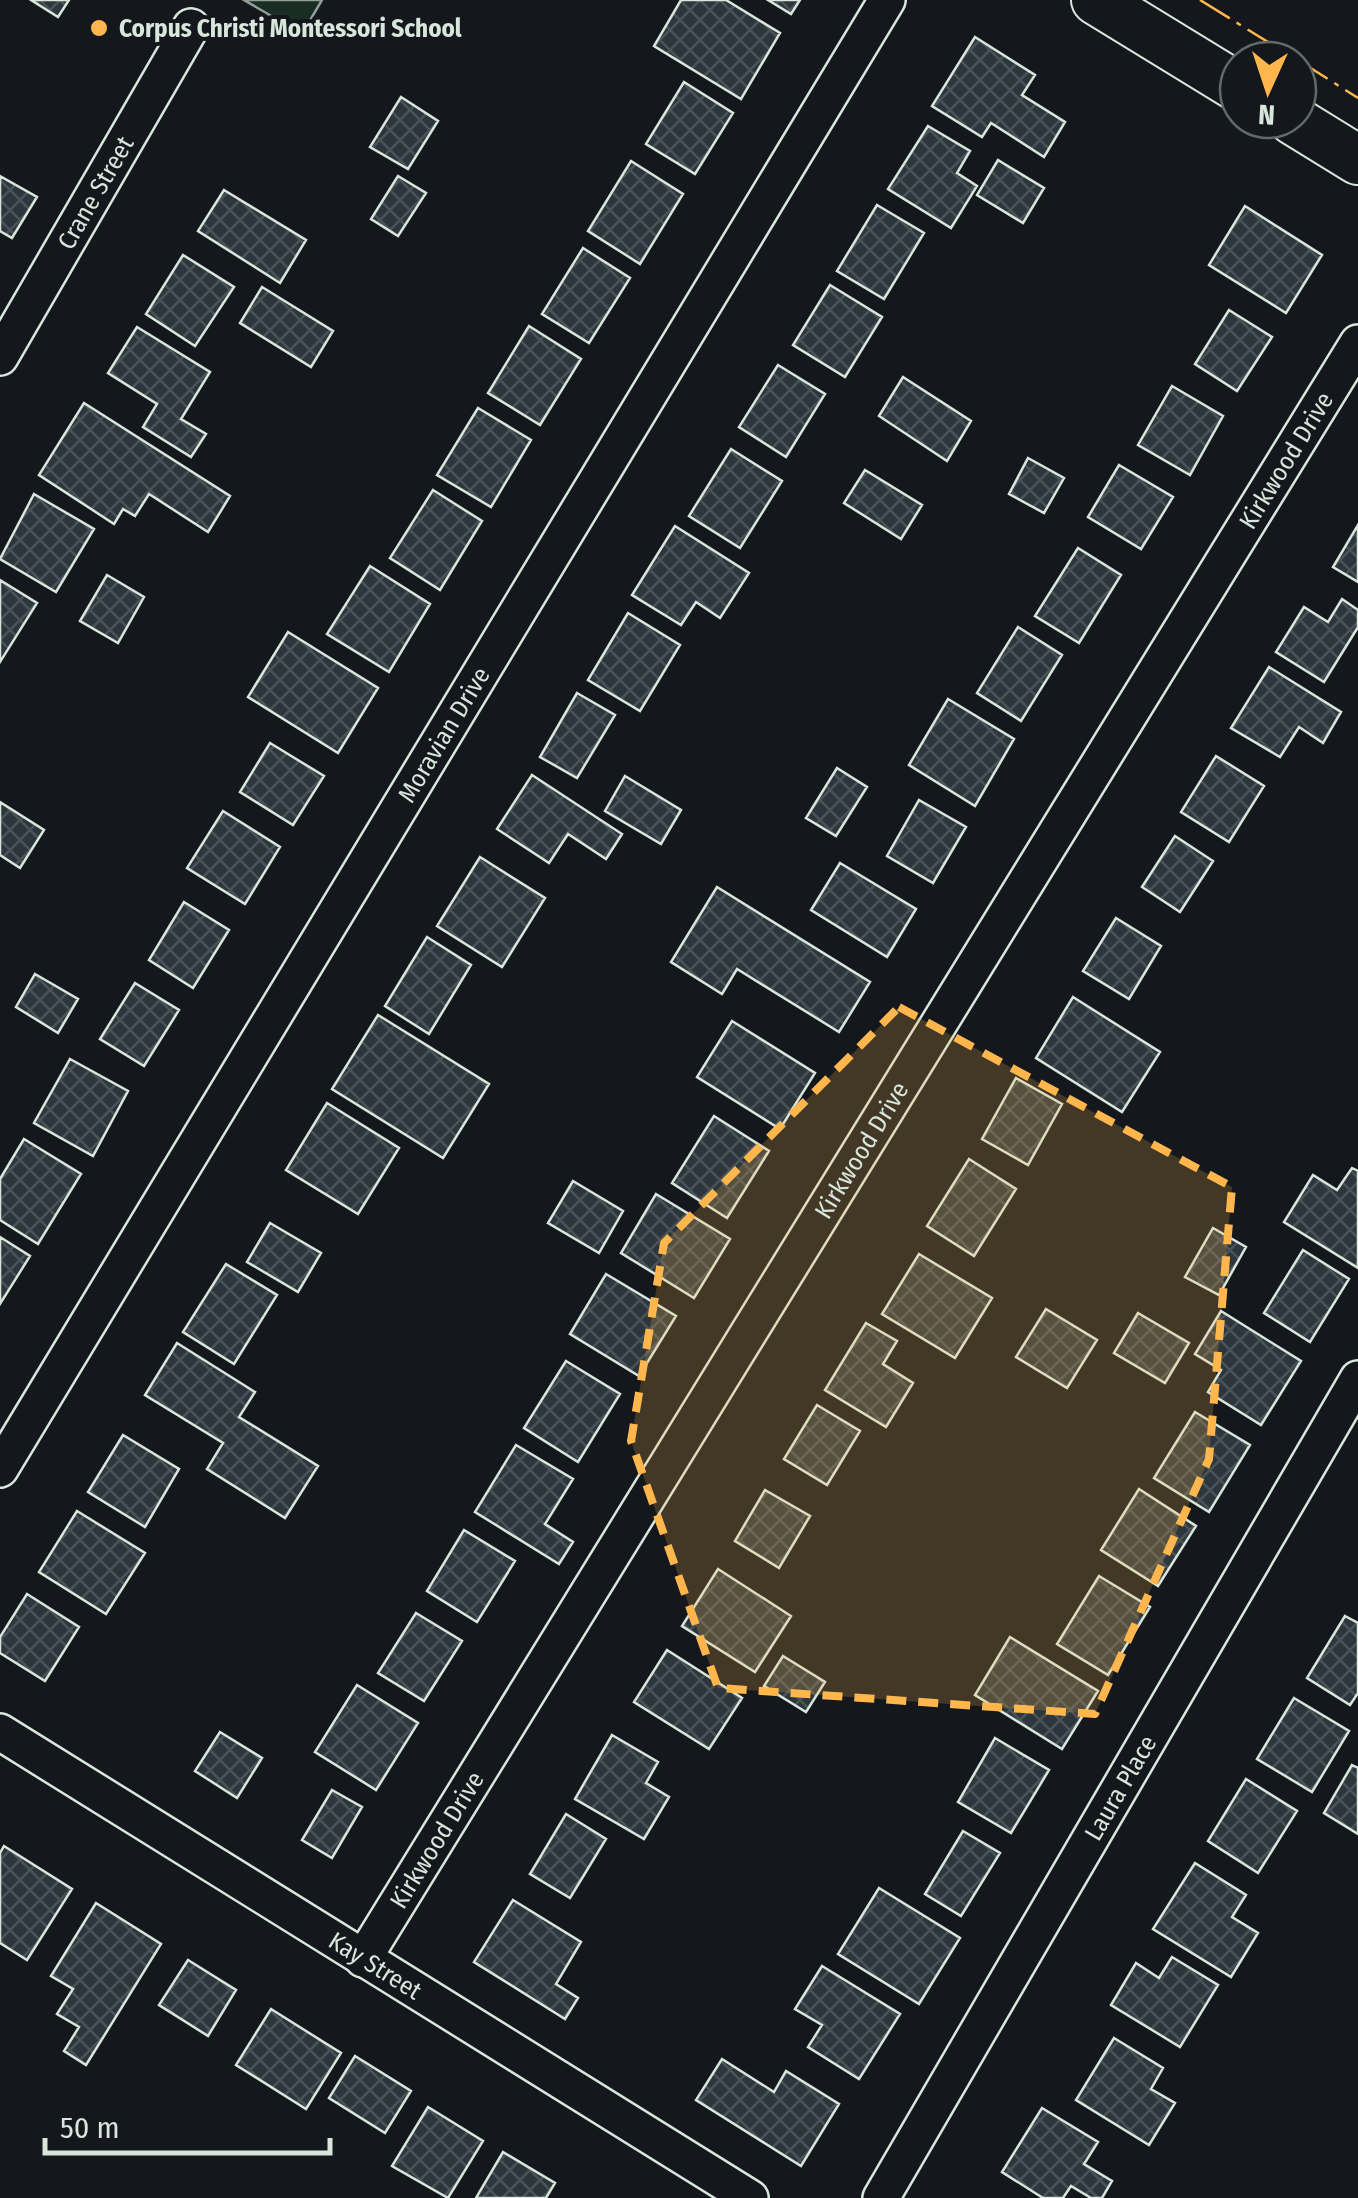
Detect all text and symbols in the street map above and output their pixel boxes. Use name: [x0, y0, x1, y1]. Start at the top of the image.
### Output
place label: Corpus Christi Montessori School: [119, 14, 462, 44]
marker: Corpus Christi Montessori School: [88, 17, 110, 39]
north arrow: [1218, 40, 1318, 140]
text: N: [1257, 98, 1276, 131]
street label: Crane Street: [52, 131, 141, 255]
street label: Kirkwood Drive: [1233, 387, 1340, 535]
street label: Moravian Drive: [392, 662, 497, 808]
street label: Kirkwood Drive: [809, 1077, 915, 1224]
street label: Laura Place: [1079, 1730, 1163, 1846]
street label: Kirkwood Drive: [384, 1766, 491, 1914]
street label: Kay Street: [323, 1926, 427, 2007]
scale bar: [45, 2093, 330, 2155]
text: 50 m: [60, 2110, 120, 2146]

